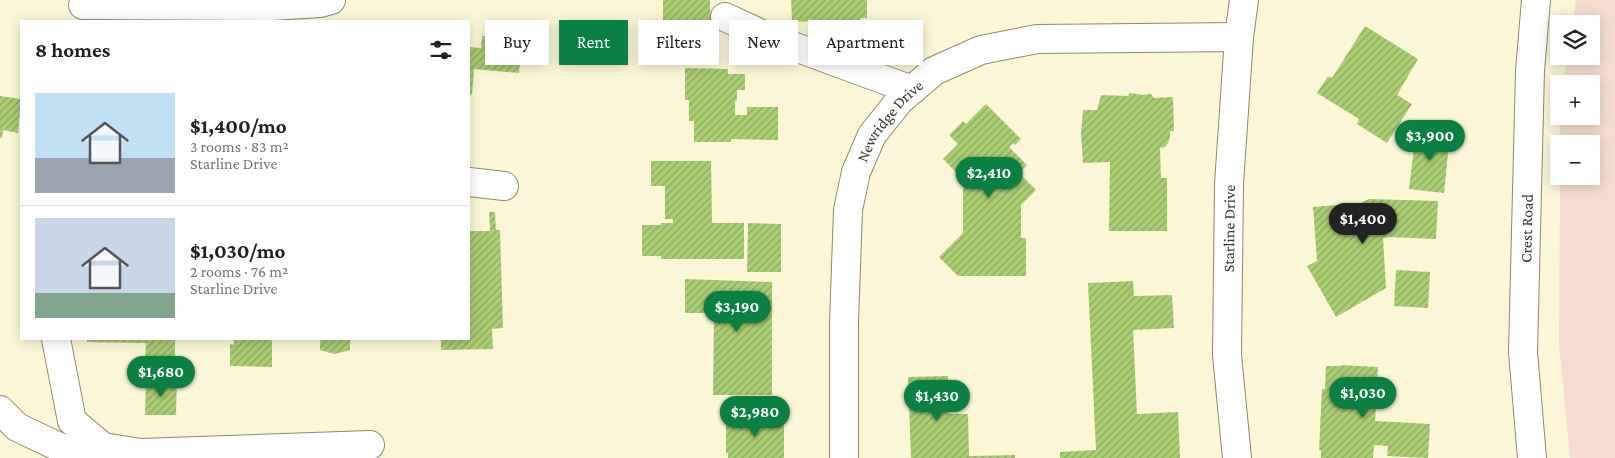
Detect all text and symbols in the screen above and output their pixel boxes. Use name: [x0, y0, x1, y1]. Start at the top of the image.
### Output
map controls: [1550, 15, 1600, 185]
button: layers: [1550, 15, 1600, 65]
chip: Buy: [485, 20, 549, 65]
chip: Rent: [559, 20, 628, 65]
chip: Filters: [638, 20, 719, 65]
chip: New: [729, 20, 798, 65]
chip: Apartment: [808, 20, 923, 65]
icon: filters: [427, 36, 455, 64]
text: 8 homes: [35, 38, 110, 62]
button: +: [1550, 75, 1600, 125]
street label: Newridge Drive: [853, 76, 926, 164]
icon: home: [75, 113, 135, 173]
text: $1,400/mo: [190, 114, 287, 138]
pin: $3,900: [1389, 120, 1471, 162]
text: $3,900: [1406, 127, 1454, 144]
button: −: [1550, 135, 1600, 185]
text: 3 rooms · 83 m²: [190, 138, 289, 155]
text: Starline Drive: [190, 155, 278, 172]
pin: $2,410: [948, 156, 1030, 199]
text: $2,410: [967, 164, 1011, 181]
street label: Starline Drive: [1219, 185, 1237, 272]
street label: Crest Road: [1517, 193, 1535, 263]
pin: $1,400: [1322, 202, 1404, 245]
text: $1,400: [1340, 210, 1386, 227]
icon: home: [75, 238, 135, 298]
text: $1,030/mo: [190, 239, 286, 263]
text: 2 rooms · 76 m²: [190, 263, 288, 280]
text: Starline Drive: [190, 280, 278, 297]
pin: $3,190: [696, 290, 778, 333]
text: $3,190: [715, 298, 759, 315]
pin: $1,680: [120, 356, 202, 398]
text: $1,680: [138, 363, 184, 380]
pin: $1,030: [1322, 376, 1404, 419]
pin: $1,430: [896, 380, 978, 422]
text: $1,030: [1340, 384, 1386, 401]
text: $1,430: [915, 387, 959, 404]
pin: $2,980: [714, 396, 796, 438]
text: $2,980: [731, 403, 779, 420]

